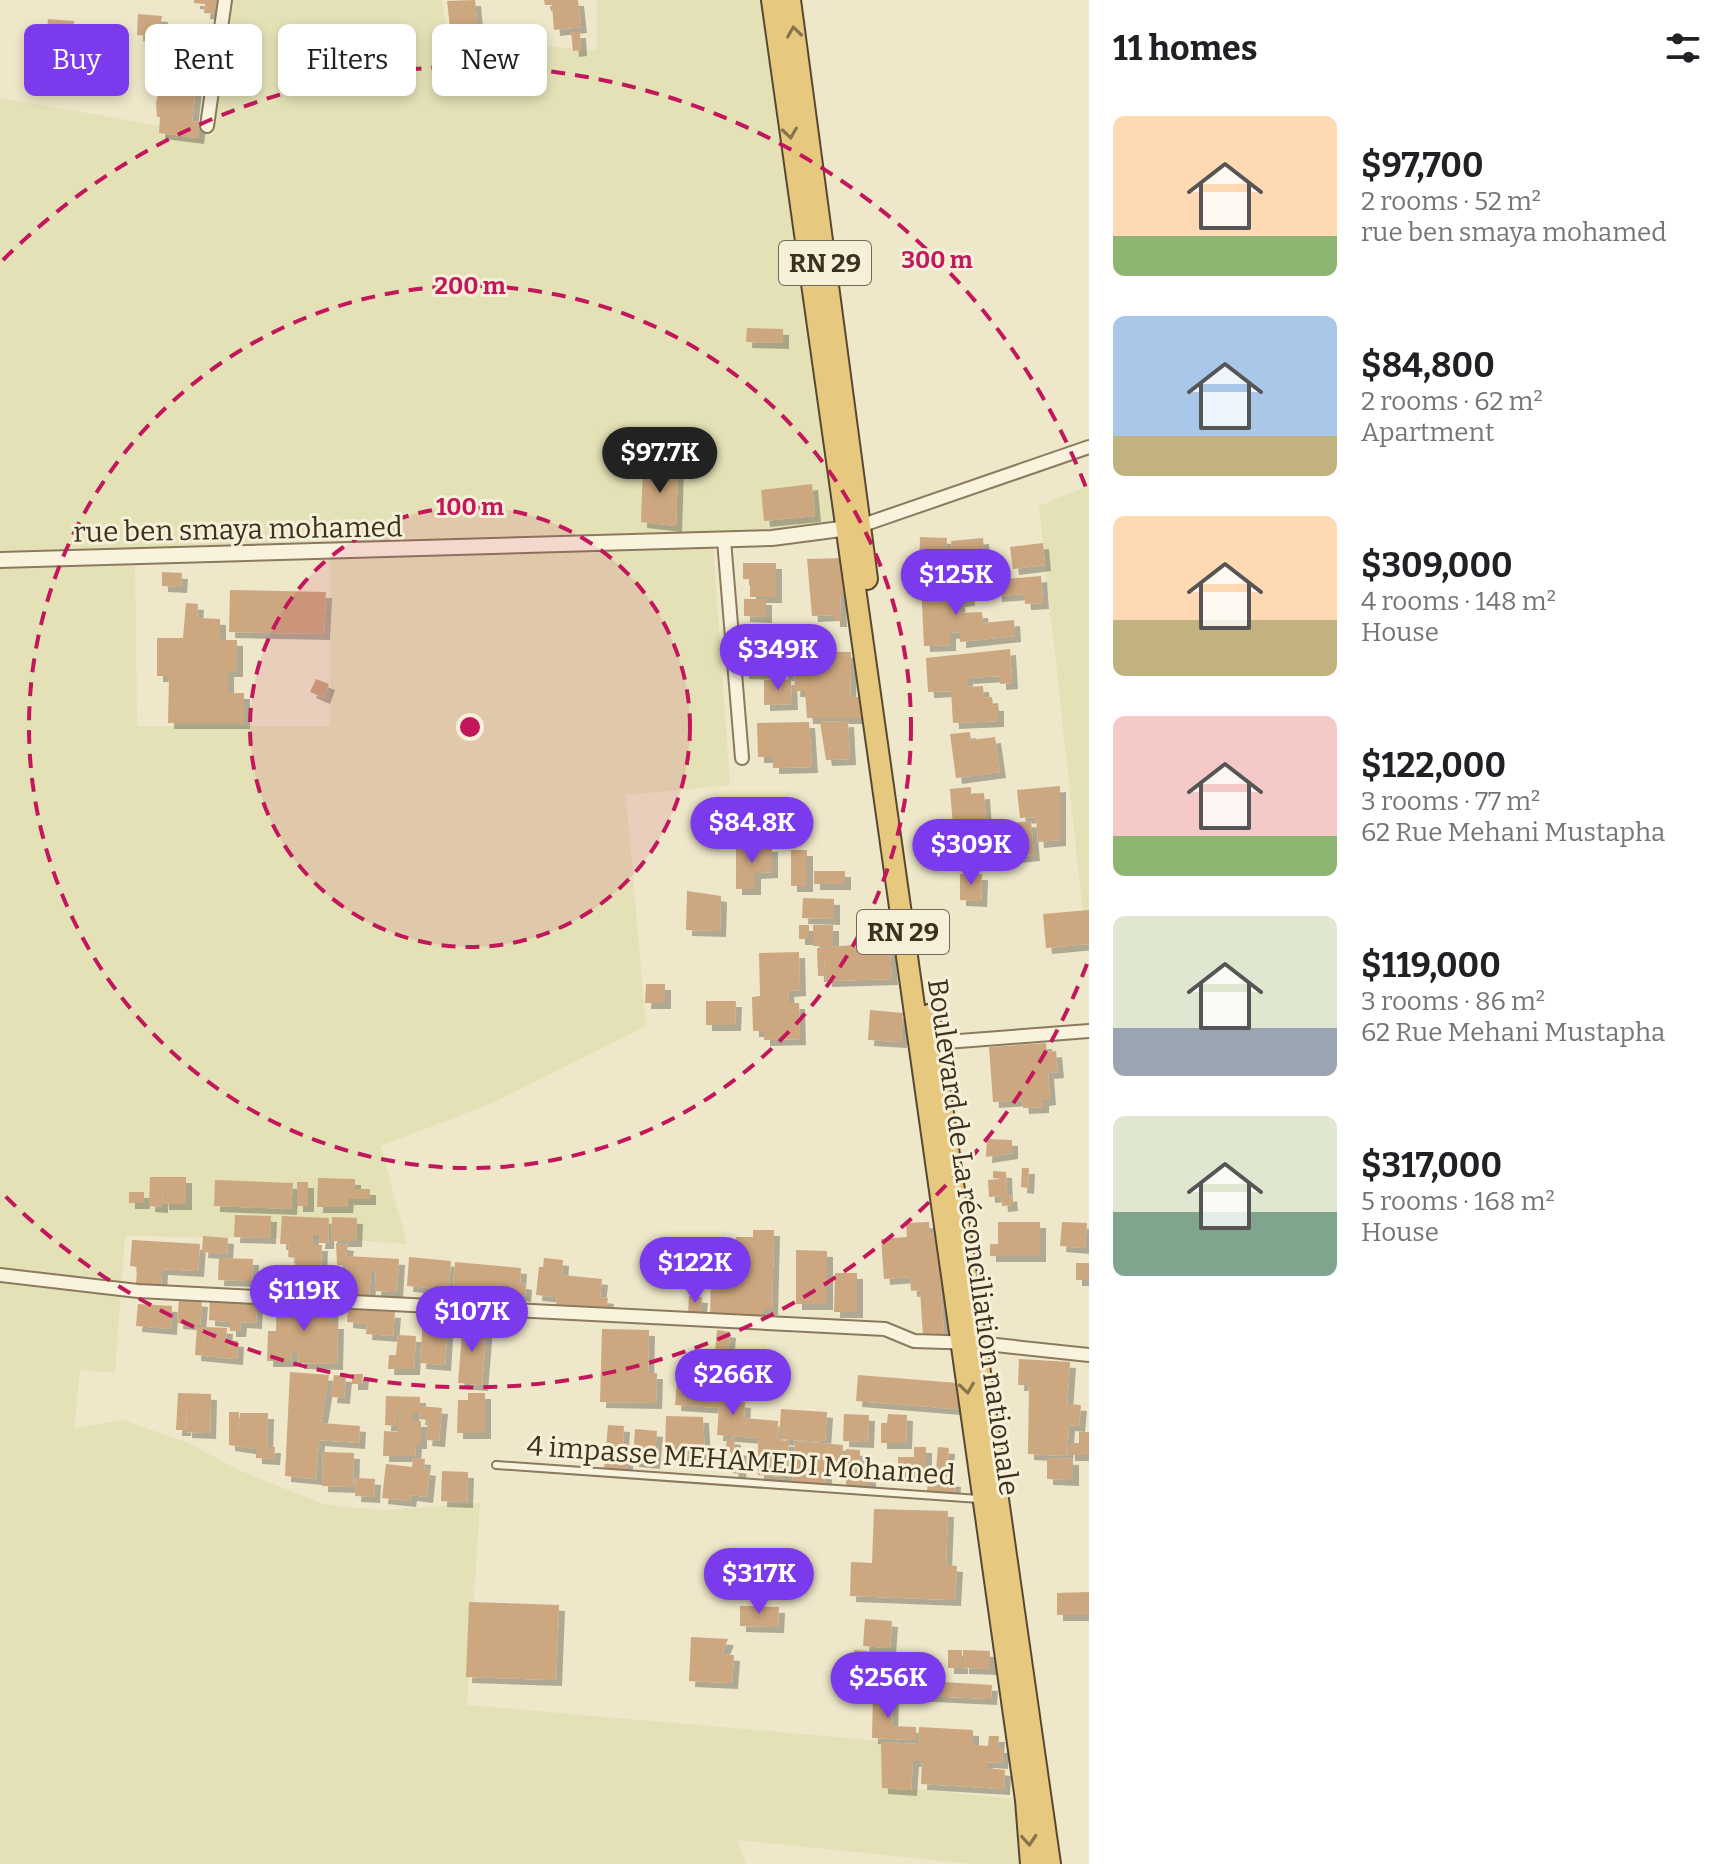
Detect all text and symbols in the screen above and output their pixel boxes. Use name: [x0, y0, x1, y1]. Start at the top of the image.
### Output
chip: Buy: [24, 24, 129, 96]
chip: Rent: [145, 24, 262, 96]
chip: Filters: [278, 24, 416, 96]
chip: New: [432, 24, 547, 96]
one-way arrow: [786, 25, 803, 38]
icon: filters: [1661, 26, 1705, 70]
text: 11 homes: [1113, 28, 1258, 69]
one-way arrow: [781, 126, 798, 140]
text: $97,700: [1361, 145, 1484, 186]
icon: home: [1177, 148, 1273, 244]
text: 2 rooms · 52 m²: [1361, 186, 1541, 217]
text: rue ben smaya mohamed: [1361, 217, 1667, 248]
road number: RN 29: [779, 241, 871, 285]
text: 300 m: [901, 246, 973, 274]
text: 200 m: [434, 272, 506, 300]
text: $84,800: [1361, 345, 1495, 386]
icon: home: [1177, 348, 1273, 444]
text: 2 rooms · 62 m²: [1361, 386, 1543, 417]
text: Apartment: [1361, 417, 1494, 448]
pin: $97.7K: [595, 427, 725, 495]
text: $97.7K: [620, 437, 700, 468]
text: 100 m: [436, 493, 504, 521]
street label: rue ben smaya mohamed: [73, 510, 403, 549]
text: $309,000: [1361, 545, 1513, 586]
icon: home: [1177, 548, 1273, 644]
pin: $125K: [900, 549, 1012, 617]
text: $125K: [919, 559, 993, 590]
text: 4 rooms · 148 m²: [1361, 586, 1556, 617]
text: House: [1361, 617, 1439, 648]
pin: $349K: [722, 624, 834, 692]
text: $349K: [738, 634, 818, 665]
centre of rings: [456, 713, 484, 741]
text: $122,000: [1361, 745, 1506, 786]
icon: home: [1177, 748, 1273, 844]
text: 3 rooms · 77 m²: [1361, 786, 1540, 817]
pin: $84.8K: [687, 797, 817, 865]
text: $84.8K: [708, 807, 796, 838]
text: 62 Rue Mehani Mustapha: [1361, 817, 1665, 848]
pin: $309K: [915, 819, 1027, 887]
text: $309K: [930, 829, 1012, 860]
road number: RN 29: [857, 910, 949, 954]
text: $119,000: [1361, 945, 1501, 986]
icon: home: [1177, 948, 1273, 1044]
street label: Boulevard de La réconciliation nationale: [921, 977, 1026, 1498]
text: 3 rooms · 86 m²: [1361, 986, 1545, 1017]
text: 62 Rue Mehani Mustapha: [1361, 1017, 1665, 1048]
text: $317,000: [1361, 1145, 1502, 1186]
icon: home: [1177, 1148, 1273, 1244]
text: 5 rooms · 168 m²: [1361, 1186, 1555, 1217]
text: House: [1361, 1217, 1439, 1248]
pin: $122K: [639, 1237, 751, 1305]
text: $122K: [658, 1247, 732, 1278]
pin: $119K: [248, 1265, 360, 1333]
text: $119K: [268, 1275, 340, 1306]
pin: $107K: [416, 1286, 528, 1354]
text: $107K: [434, 1296, 510, 1327]
pin: $266K: [677, 1349, 789, 1417]
text: $266K: [693, 1359, 773, 1390]
one-way arrow: [959, 1382, 976, 1395]
street label: 4 impasse MEHAMEDI Mohamed: [526, 1429, 956, 1492]
pin: $317K: [703, 1548, 815, 1616]
text: $317K: [722, 1558, 796, 1589]
pin: $256K: [832, 1652, 944, 1720]
text: $256K: [849, 1662, 927, 1693]
one-way arrow: [1020, 1834, 1037, 1847]

